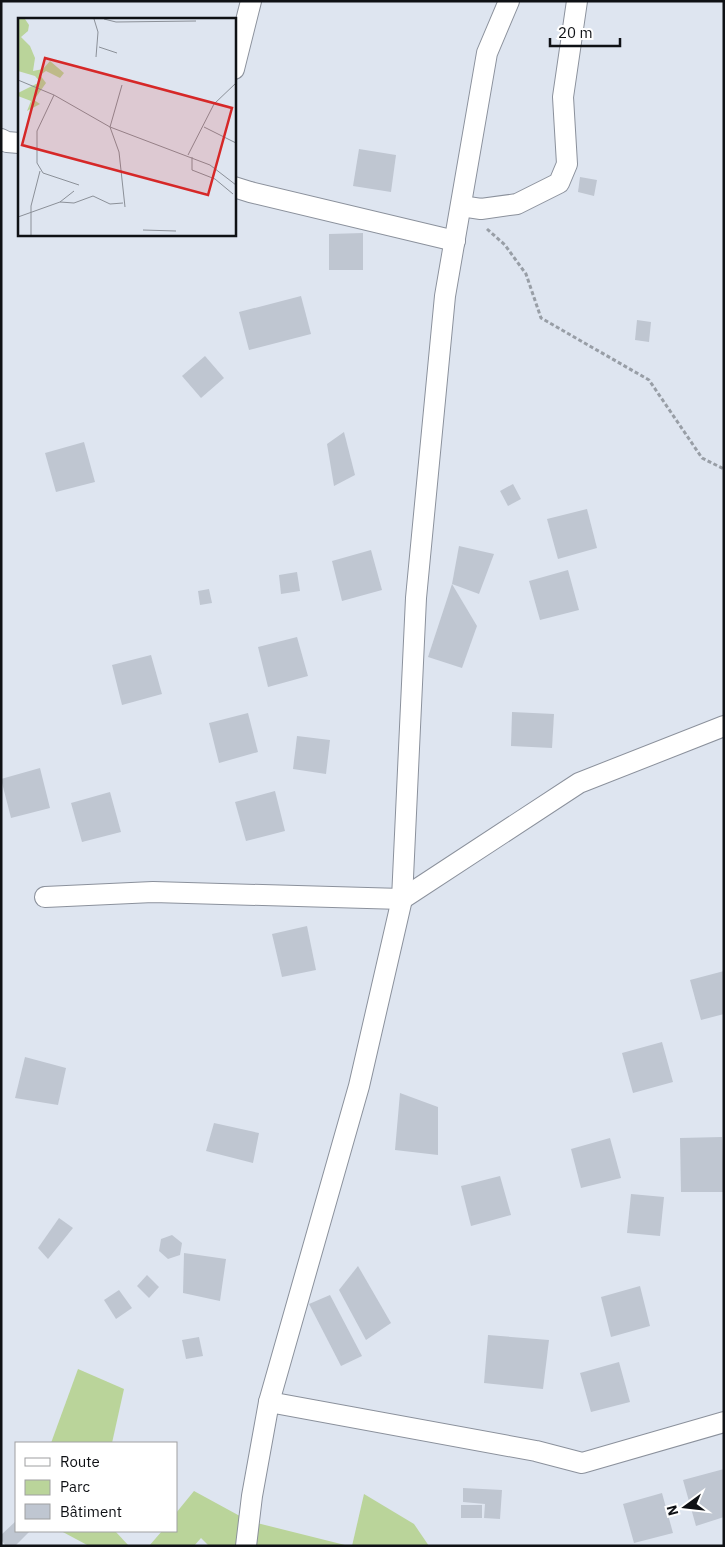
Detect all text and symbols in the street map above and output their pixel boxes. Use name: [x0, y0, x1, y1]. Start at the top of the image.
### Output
scale bar: [550, 15, 620, 47]
inset map: [18, 18, 235, 235]
text: 20 m: [558, 23, 593, 42]
legend: [15, 1442, 178, 1532]
text: Route: [60, 1452, 100, 1471]
text: Parc: [60, 1477, 90, 1496]
north arrow: [660, 1482, 710, 1532]
text: Bâtiment: [60, 1502, 122, 1521]
text: N: [662, 1503, 682, 1518]

